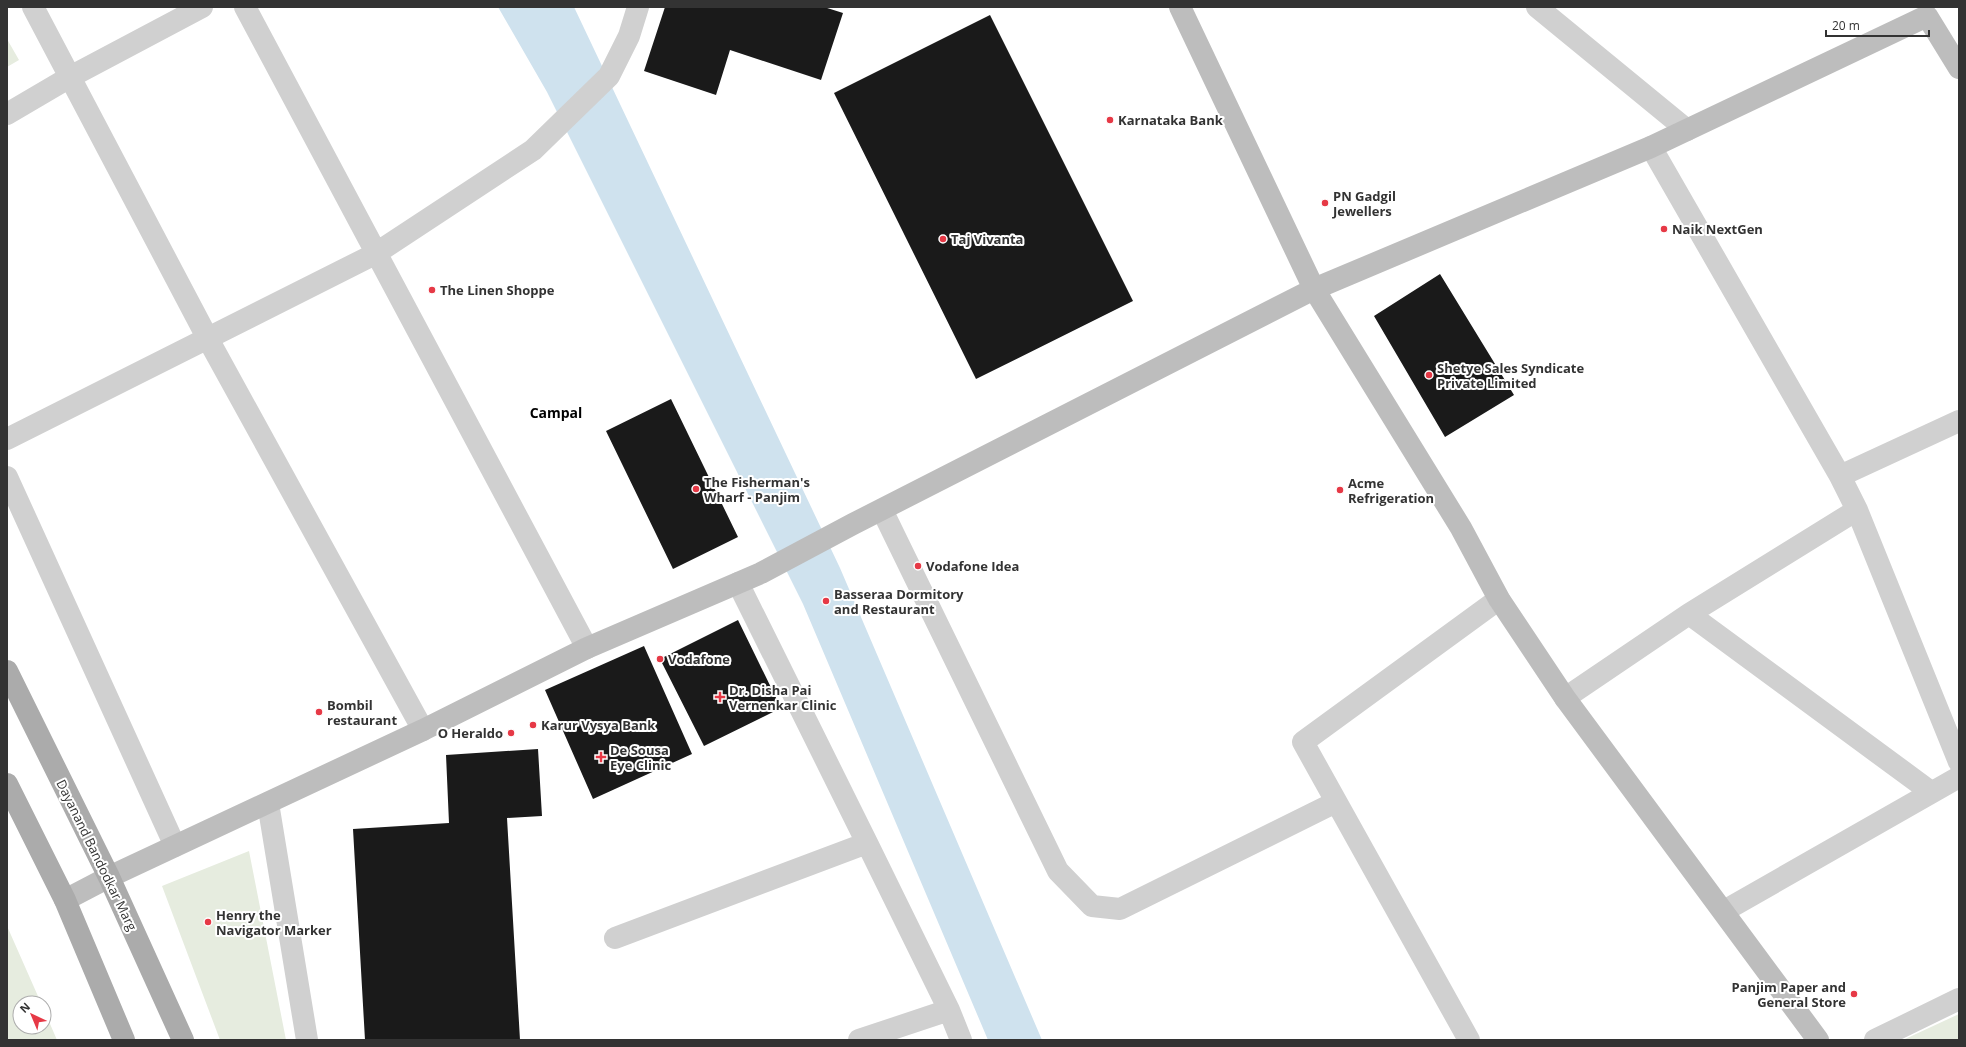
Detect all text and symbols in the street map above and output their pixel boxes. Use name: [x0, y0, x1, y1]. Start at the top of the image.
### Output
scale bar: [1826, 12, 1929, 38]
text: 20 m: [1832, 17, 1860, 34]
place label: Karnataka Bank: [1118, 111, 1224, 129]
marker: Karnataka Bank: [1105, 115, 1115, 125]
place label: PN Gadgil Jewellers: [1332, 187, 1396, 220]
marker: PN Gadgil Jewellers: [1320, 198, 1330, 208]
place label: Naik NextGen: [1672, 220, 1763, 238]
marker: Naik NextGen: [1659, 224, 1669, 234]
place label: Taj Vivanta: [951, 230, 1023, 248]
marker: Taj Vivanta: [938, 234, 948, 244]
place label: The Linen Shoppe: [440, 281, 555, 299]
marker: The Linen Shoppe: [427, 285, 437, 295]
place label: Shetye Sales Syndicate Private Limited: [1437, 359, 1584, 392]
marker: Shetye Sales Syndicate Private Limited: [1424, 370, 1434, 380]
district label: Campal: [530, 403, 582, 422]
place label: The Fisherman's Wharf - Panjim: [704, 473, 810, 506]
place label: Acme Refrigeration: [1348, 474, 1434, 507]
marker: The Fisherman's Wharf - Panjim: [691, 484, 701, 494]
marker: Acme Refrigeration: [1335, 485, 1345, 495]
place label: Vodafone Idea: [926, 557, 1019, 575]
marker: Vodafone Idea: [913, 561, 923, 571]
place label: Basseraa Dormitory and Restaurant: [834, 585, 964, 618]
marker: Basseraa Dormitory and Restaurant: [821, 596, 831, 606]
place label: Vodafone: [668, 650, 730, 668]
marker: Vodafone: [655, 654, 665, 664]
place label: Dr. Disha Pai Vernenkar Clinic: [729, 681, 837, 714]
marker: Dr. Disha Pai Vernenkar Clinic: [714, 691, 726, 703]
place label: Bombil restaurant: [327, 696, 397, 729]
marker: Bombil restaurant: [314, 707, 324, 717]
place label: Karur Vysya Bank: [541, 716, 656, 734]
marker: Karur Vysya Bank: [528, 720, 538, 730]
place label: O Heraldo: [438, 724, 503, 742]
marker: O Heraldo: [506, 728, 516, 738]
place label: De Sousa Eye Clinic: [610, 741, 671, 774]
marker: De Sousa Eye Clinic: [595, 751, 607, 763]
street label: Dayanand Bandodkar Marg: [52, 776, 142, 934]
place label: Henry the Navigator Marker: [216, 906, 332, 939]
marker: Henry the Navigator Marker: [203, 917, 213, 927]
place label: Panjim Paper and General Store: [1732, 978, 1846, 1011]
marker: Panjim Paper and General Store: [1849, 989, 1859, 999]
north arrow: [12, 995, 52, 1035]
text: N: [16, 999, 33, 1016]

